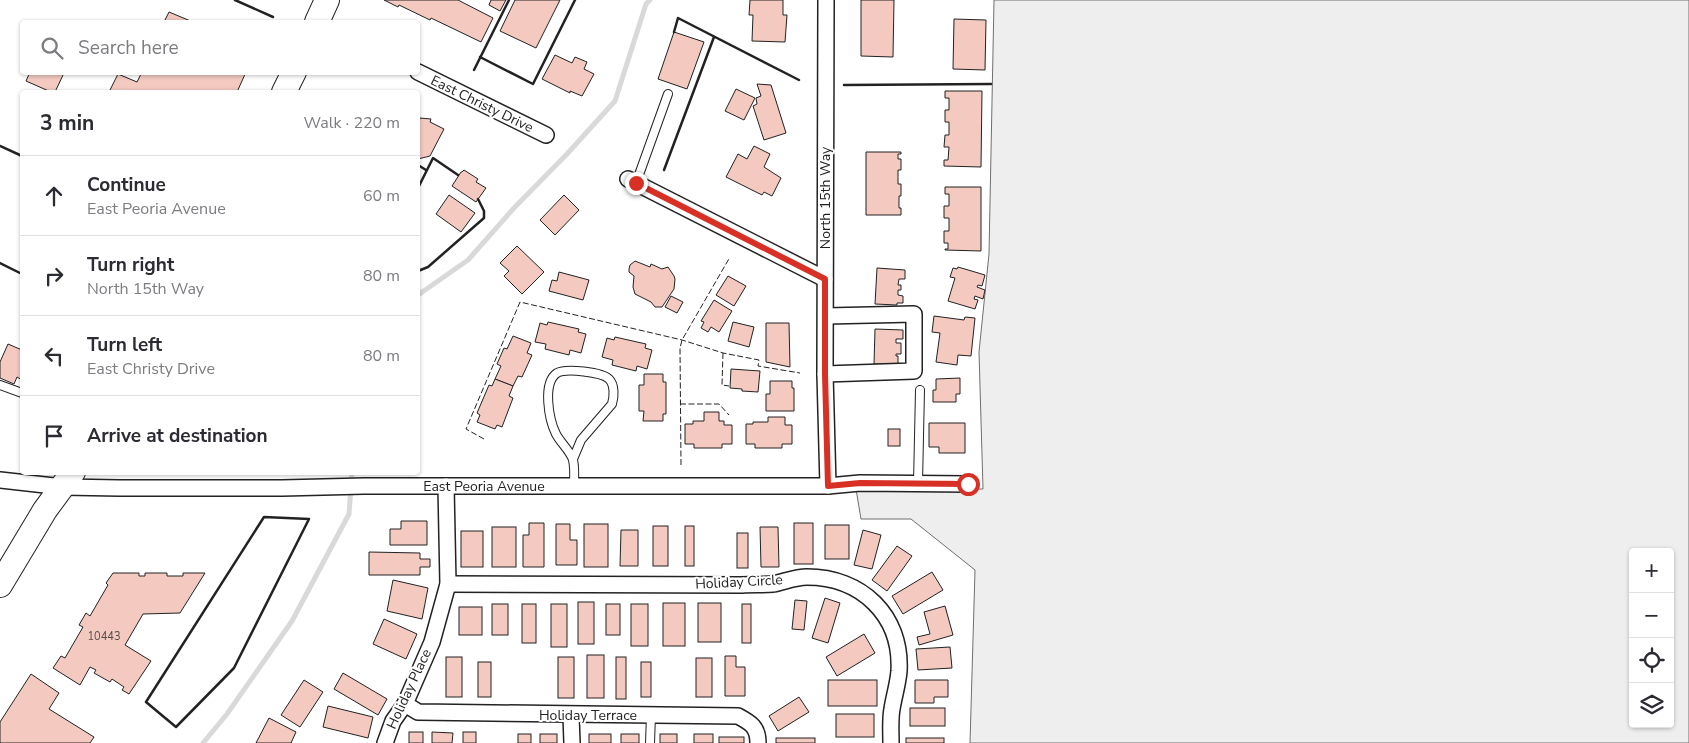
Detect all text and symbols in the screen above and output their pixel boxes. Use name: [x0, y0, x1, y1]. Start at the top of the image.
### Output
search box: [20, 20, 420, 75]
icon: search: [38, 34, 66, 62]
text: Search here: [78, 35, 179, 61]
street label: East Christy Drive: [428, 71, 536, 137]
text: 3 min: [40, 109, 94, 137]
text: Walk · 220 m: [304, 112, 400, 134]
street label: North 15th Way: [816, 146, 835, 249]
text: Continue: [87, 172, 166, 198]
route end: [625, 172, 648, 195]
icon: ahead: [40, 182, 68, 210]
text: 60 m: [363, 185, 400, 207]
text: East Peoria Avenue: [87, 198, 226, 220]
text: Turn right: [87, 252, 174, 278]
icon: right: [40, 262, 68, 290]
text: 80 m: [363, 265, 400, 287]
text: North 15th Way: [87, 278, 204, 300]
text: Turn left: [87, 332, 162, 358]
icon: left: [40, 342, 68, 370]
text: 80 m: [363, 345, 400, 367]
text: East Christy Drive: [87, 358, 215, 380]
icon: arrive: [40, 422, 68, 450]
text: Arrive at destination: [87, 423, 268, 449]
route start: [957, 473, 980, 496]
street label: East Peoria Avenue: [423, 477, 545, 496]
map controls: [1629, 548, 1674, 728]
button: +: [1629, 548, 1674, 593]
street label: Holiday Circle: [695, 570, 783, 594]
button: −: [1629, 593, 1674, 638]
house number: 10443: [88, 629, 121, 644]
button: locate: [1629, 638, 1674, 683]
street label: Holiday Place: [382, 646, 436, 732]
button: layers: [1629, 683, 1674, 728]
street label: Holiday Terrace: [539, 706, 637, 725]

